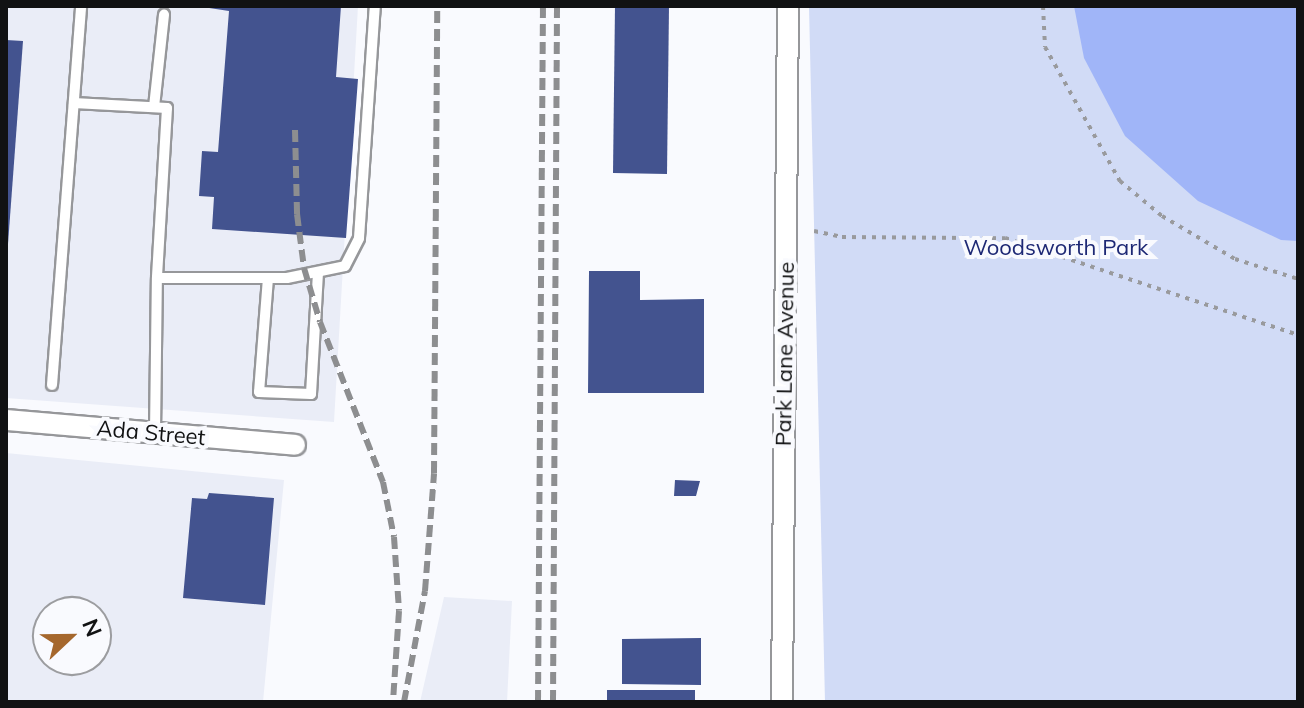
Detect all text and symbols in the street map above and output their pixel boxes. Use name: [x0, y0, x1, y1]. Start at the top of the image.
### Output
park label: Woodsworth Park: [964, 235, 1148, 261]
street label: Park Lane Avenue: [770, 262, 800, 446]
street label: Ada Street: [96, 415, 206, 451]
north arrow: [32, 596, 112, 676]
text: N: [76, 615, 108, 641]

